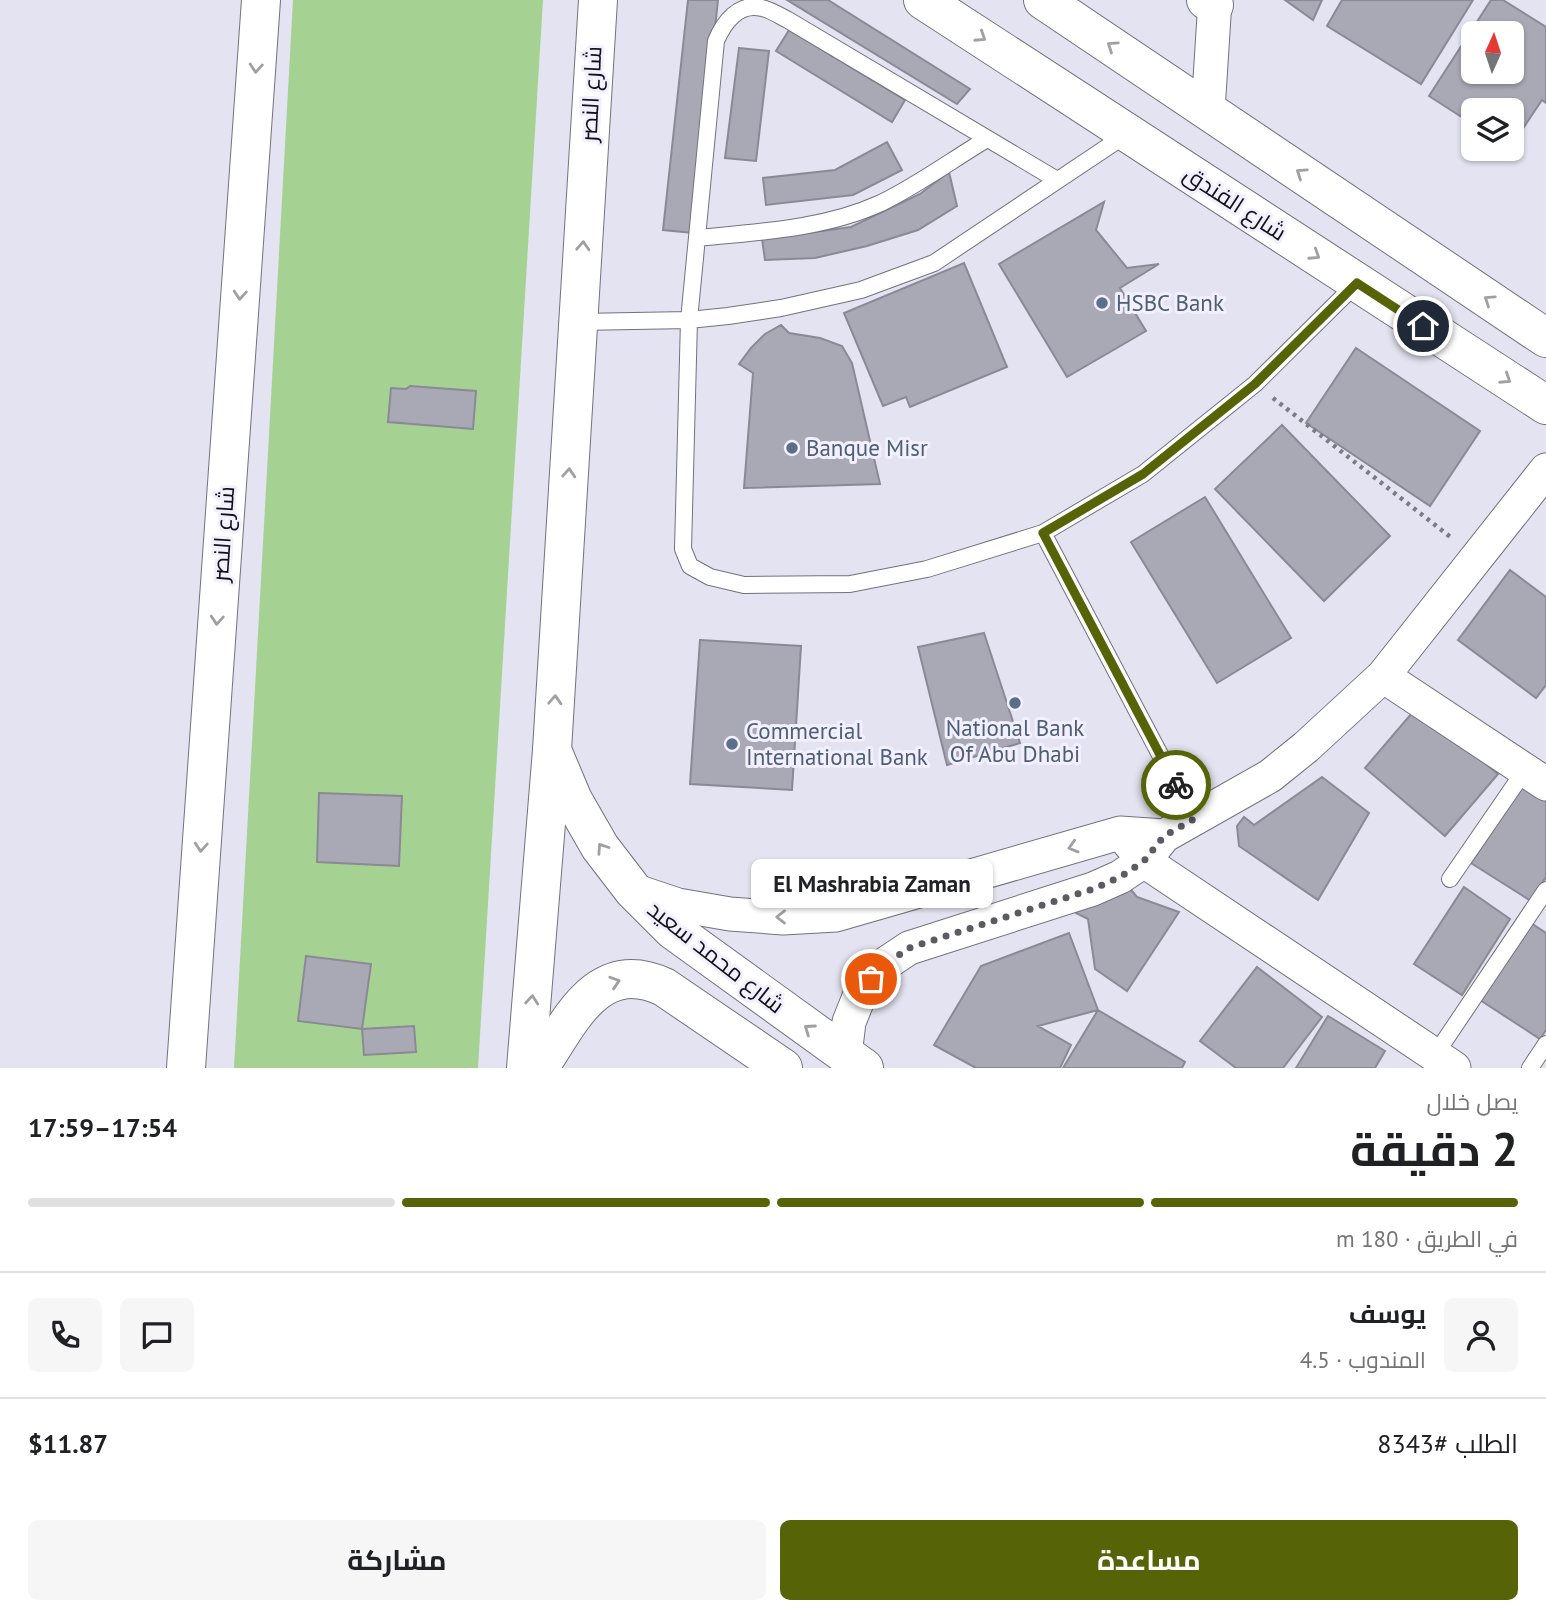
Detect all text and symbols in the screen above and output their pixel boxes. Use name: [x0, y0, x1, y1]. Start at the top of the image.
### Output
north arrow: [1461, 21, 1524, 84]
map controls: [1461, 21, 1524, 161]
one-way arrow: [973, 29, 986, 42]
one-way arrow: [1107, 42, 1120, 55]
street label: شارع النصر: [573, 45, 609, 145]
one-way arrow: [249, 63, 264, 74]
button: layers: [1461, 98, 1524, 161]
street label: شارع الفندق: [1177, 159, 1292, 248]
one-way arrow: [1295, 169, 1308, 182]
one-way arrow: [575, 240, 590, 251]
one-way arrow: [1307, 247, 1320, 260]
place label: HSBC Bank: [1116, 288, 1224, 317]
one-way arrow: [233, 290, 248, 301]
marker: HSBC Bank: [1094, 295, 1110, 311]
one-way arrow: [1484, 295, 1497, 308]
pin: [1393, 296, 1453, 356]
icon: home: [1404, 307, 1442, 345]
one-way arrow: [1498, 371, 1511, 384]
place label: Banque Misr: [806, 433, 928, 462]
marker: Banque Misr: [784, 440, 800, 456]
one-way arrow: [561, 467, 576, 478]
street label: شارع النصر: [205, 485, 242, 585]
one-way arrow: [210, 614, 225, 625]
one-way arrow: [547, 694, 562, 705]
marker: National Bank Of Abu Dhabi: [1007, 695, 1023, 711]
place label: National Bank Of Abu Dhabi: [946, 713, 1084, 768]
place label: Commercial International Bank: [746, 716, 928, 771]
marker: Commercial International Bank: [724, 736, 740, 752]
courier: [1141, 750, 1211, 820]
icon: bike: [1157, 766, 1195, 804]
one-way arrow: [1067, 839, 1079, 853]
one-way arrow: [194, 841, 209, 852]
one-way arrow: [597, 843, 610, 856]
callout: El Mashrabia Zaman: [750, 860, 992, 909]
text: El Mashrabia Zaman: [773, 869, 971, 898]
street label: شارع محمد سعيد: [641, 894, 791, 1021]
one-way arrow: [776, 909, 786, 925]
pin: [841, 949, 901, 1009]
icon: bag: [852, 960, 890, 998]
one-way arrow: [608, 976, 620, 991]
one-way arrow: [524, 994, 539, 1005]
one-way arrow: [804, 1025, 816, 1037]
text: يصل خلال: [1427, 1087, 1518, 1116]
text: 17:54–17:59: [28, 1111, 177, 1144]
text: 2 دقيقة: [1350, 1119, 1518, 1179]
text: في الطريق · 180 m: [1336, 1224, 1518, 1253]
text: يوسف: [1349, 1297, 1426, 1330]
button: phone: [28, 1298, 102, 1372]
button: chat: [120, 1298, 194, 1372]
button: person: [1444, 1298, 1518, 1372]
text: المندوب · 4.5: [1300, 1345, 1426, 1374]
text: $11.87: [28, 1427, 108, 1460]
text: الطلب #8343: [1377, 1427, 1518, 1460]
button: مشاركة: [28, 1520, 766, 1600]
button: مساعدة: [780, 1520, 1518, 1600]

